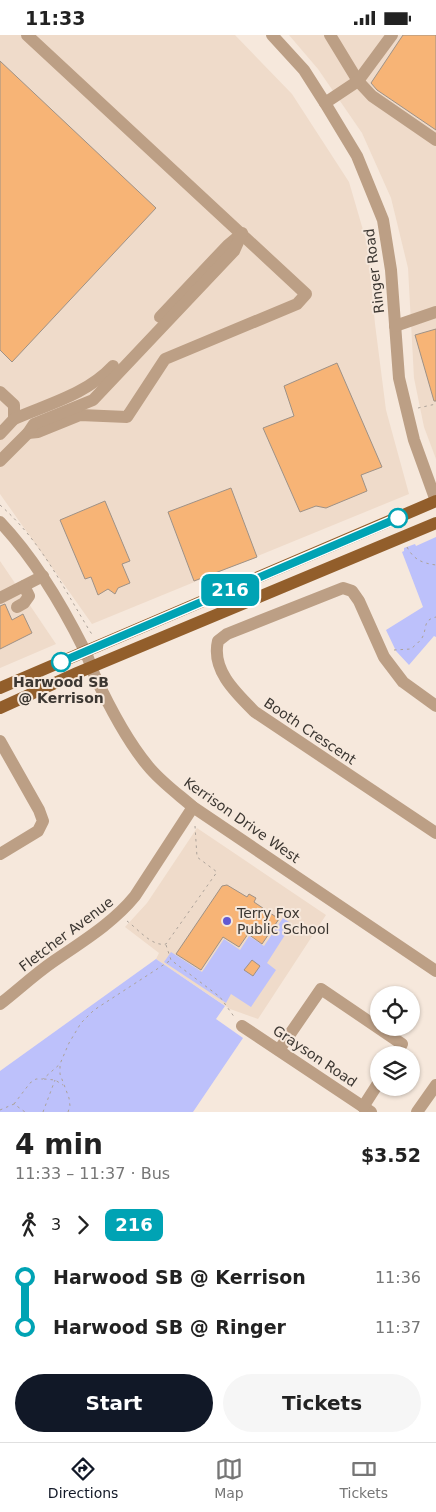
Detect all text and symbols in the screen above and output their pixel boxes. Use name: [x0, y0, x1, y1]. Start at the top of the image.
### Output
text: 11:33: [25, 7, 85, 29]
street label: Ringer Road: [361, 228, 387, 314]
unlabelled marker: [388, 508, 408, 528]
line badge: 216: [201, 574, 259, 606]
text: 216: [211, 579, 249, 600]
marker: Harwood SB @ Kerrison: [51, 652, 71, 672]
place label: Harwood SB @ Kerrison: [13, 674, 109, 706]
street label: Booth Crescent: [261, 694, 359, 768]
street label: Kerrison Drive West: [181, 774, 303, 866]
street label: Fletcher Avenue: [16, 893, 116, 975]
place label: Terry Fox Public School: [236, 905, 329, 937]
marker: Terry Fox Public School: [221, 915, 233, 927]
map controls: [370, 986, 420, 1096]
button: locate: [370, 986, 420, 1036]
street label: Grayson Road: [270, 1022, 360, 1090]
button: layers: [370, 1046, 420, 1096]
text: 4 min: [15, 1128, 103, 1161]
text: $3.52: [361, 1144, 421, 1166]
text: 11:33 – 11:37 · Bus: [15, 1164, 170, 1183]
icon: walk: [15, 1211, 43, 1239]
icon: forward: [69, 1211, 97, 1239]
text: 216: [115, 1214, 153, 1235]
text: 3: [51, 1215, 61, 1234]
text: Harwood SB @ Kerrison: [53, 1266, 306, 1288]
text: 11:36: [375, 1268, 421, 1287]
text: Harwood SB @ Ringer: [53, 1316, 286, 1338]
text: 11:37: [375, 1318, 421, 1337]
button: Start: [15, 1374, 213, 1432]
button: Tickets: [223, 1374, 421, 1432]
tab: Directions: [48, 1455, 118, 1501]
tab: Map: [214, 1455, 244, 1501]
tab: Tickets: [339, 1455, 388, 1501]

